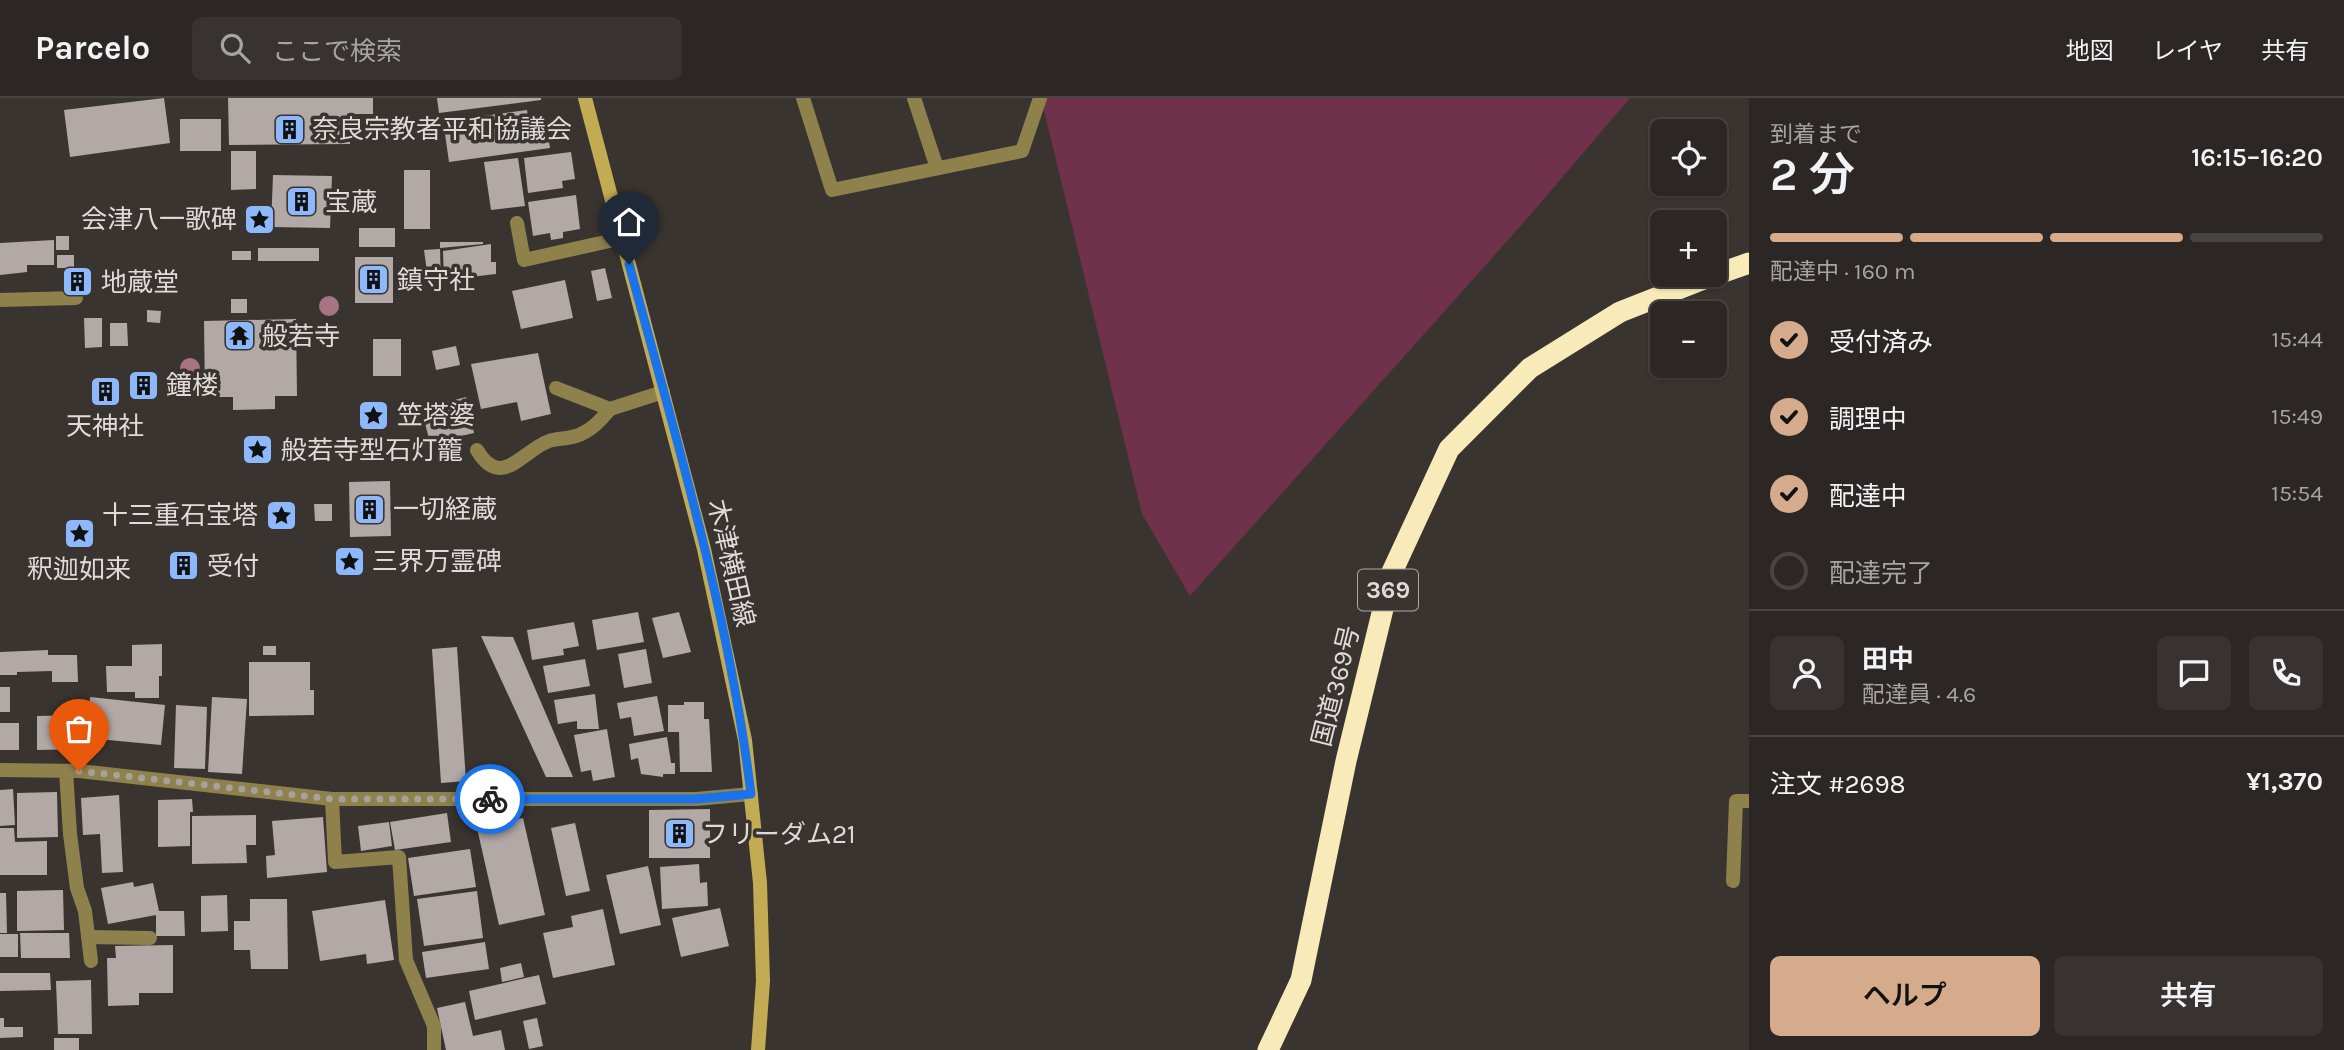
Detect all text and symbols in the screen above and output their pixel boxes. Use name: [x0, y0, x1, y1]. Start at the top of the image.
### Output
search box: [192, 17, 682, 80]
text: Parcelo: [35, 29, 150, 67]
icon: search: [216, 29, 254, 67]
text: ここで検索: [272, 36, 402, 67]
text: 地図: [2066, 37, 2114, 65]
text: レイヤ: [2152, 37, 2223, 65]
text: 共有: [2261, 37, 2309, 65]
building icon: 奈良宗教者平和協議会: [272, 112, 306, 146]
place label: 奈良宗教者平和協議会: [312, 114, 572, 145]
map controls: [1650, 119, 1727, 378]
button: locate: [1650, 119, 1727, 196]
text: 到着まで: [1770, 121, 1862, 148]
text: 16:15–16:20: [2191, 142, 2323, 173]
text: 2 分: [1770, 148, 1855, 202]
building icon: 宝蔵: [285, 185, 319, 219]
place label: 宝蔵: [325, 187, 377, 218]
pin: [599, 192, 659, 264]
place icon: 会津八一歌碑: [243, 202, 277, 236]
icon: home: [610, 203, 648, 241]
place label: 会津八一歌碑: [81, 204, 237, 235]
button: +: [1650, 210, 1727, 287]
text: 配達中 · 160 m: [1770, 258, 1915, 285]
building icon: 鎮守社: [357, 263, 391, 297]
building icon: 地蔵堂: [61, 265, 95, 299]
place label: 鎮守社: [397, 265, 475, 296]
place label: 地蔵堂: [101, 267, 179, 298]
button: −: [1650, 301, 1727, 378]
temple icon: 般若寺: [222, 319, 256, 353]
place label: 般若寺: [262, 321, 340, 352]
icon: check: [1770, 321, 1808, 359]
text: 15:44: [2271, 326, 2323, 353]
text: 受付済み: [1829, 327, 1933, 358]
building icon: 鐘楼: [126, 368, 160, 402]
place label: 鐘楼: [166, 370, 218, 401]
building icon: 天神社: [88, 374, 122, 408]
place icon: 笠塔婆: [357, 398, 391, 432]
icon: check: [1770, 398, 1808, 436]
place label: 笠塔婆: [397, 400, 475, 431]
text: 15:49: [2271, 403, 2323, 430]
text: 調理中: [1829, 404, 1907, 435]
place label: 天神社: [66, 411, 144, 442]
place icon: 般若寺型石灯籠: [241, 433, 275, 467]
place label: 般若寺型石灯籠: [281, 435, 463, 466]
icon: check: [1770, 475, 1808, 513]
text: 15:54: [2271, 480, 2323, 507]
text: 配達中: [1829, 481, 1907, 512]
building icon: 一切経蔵: [353, 492, 387, 526]
place label: 一切経蔵: [393, 494, 497, 525]
street label: 木津横田線: [701, 496, 761, 630]
place icon: 十三重石宝塔: [264, 498, 298, 532]
place label: 十三重石宝塔: [102, 500, 258, 531]
place icon: 釈迦如来: [62, 517, 96, 551]
place icon: 三界万霊碑: [332, 544, 366, 578]
place label: 三界万霊碑: [372, 546, 502, 577]
building icon: 受付: [167, 549, 201, 583]
place label: 受付: [207, 551, 259, 582]
place label: 釈迦如来: [27, 554, 131, 585]
text: 配達完了: [1829, 558, 1933, 589]
road number: 369: [1358, 570, 1418, 610]
street label: 国道369号: [1306, 622, 1366, 750]
button: person: [1770, 636, 1844, 710]
button: chat: [2157, 636, 2231, 710]
button: phone: [2249, 636, 2323, 710]
text: 田中: [1862, 644, 1914, 675]
text: 配達員 · 4.6: [1862, 681, 1976, 708]
pin: [49, 699, 109, 771]
icon: bag: [60, 710, 98, 748]
courier: [455, 764, 525, 834]
text: ¥1,370: [2246, 766, 2323, 797]
text: 注文 #2698: [1770, 769, 1905, 800]
icon: bike: [471, 780, 509, 818]
building icon: フリーダム21: [662, 817, 696, 851]
place label: フリーダム21: [702, 819, 856, 850]
button: ヘルプ: [1770, 956, 2040, 1036]
button: 共有: [2054, 956, 2323, 1036]

